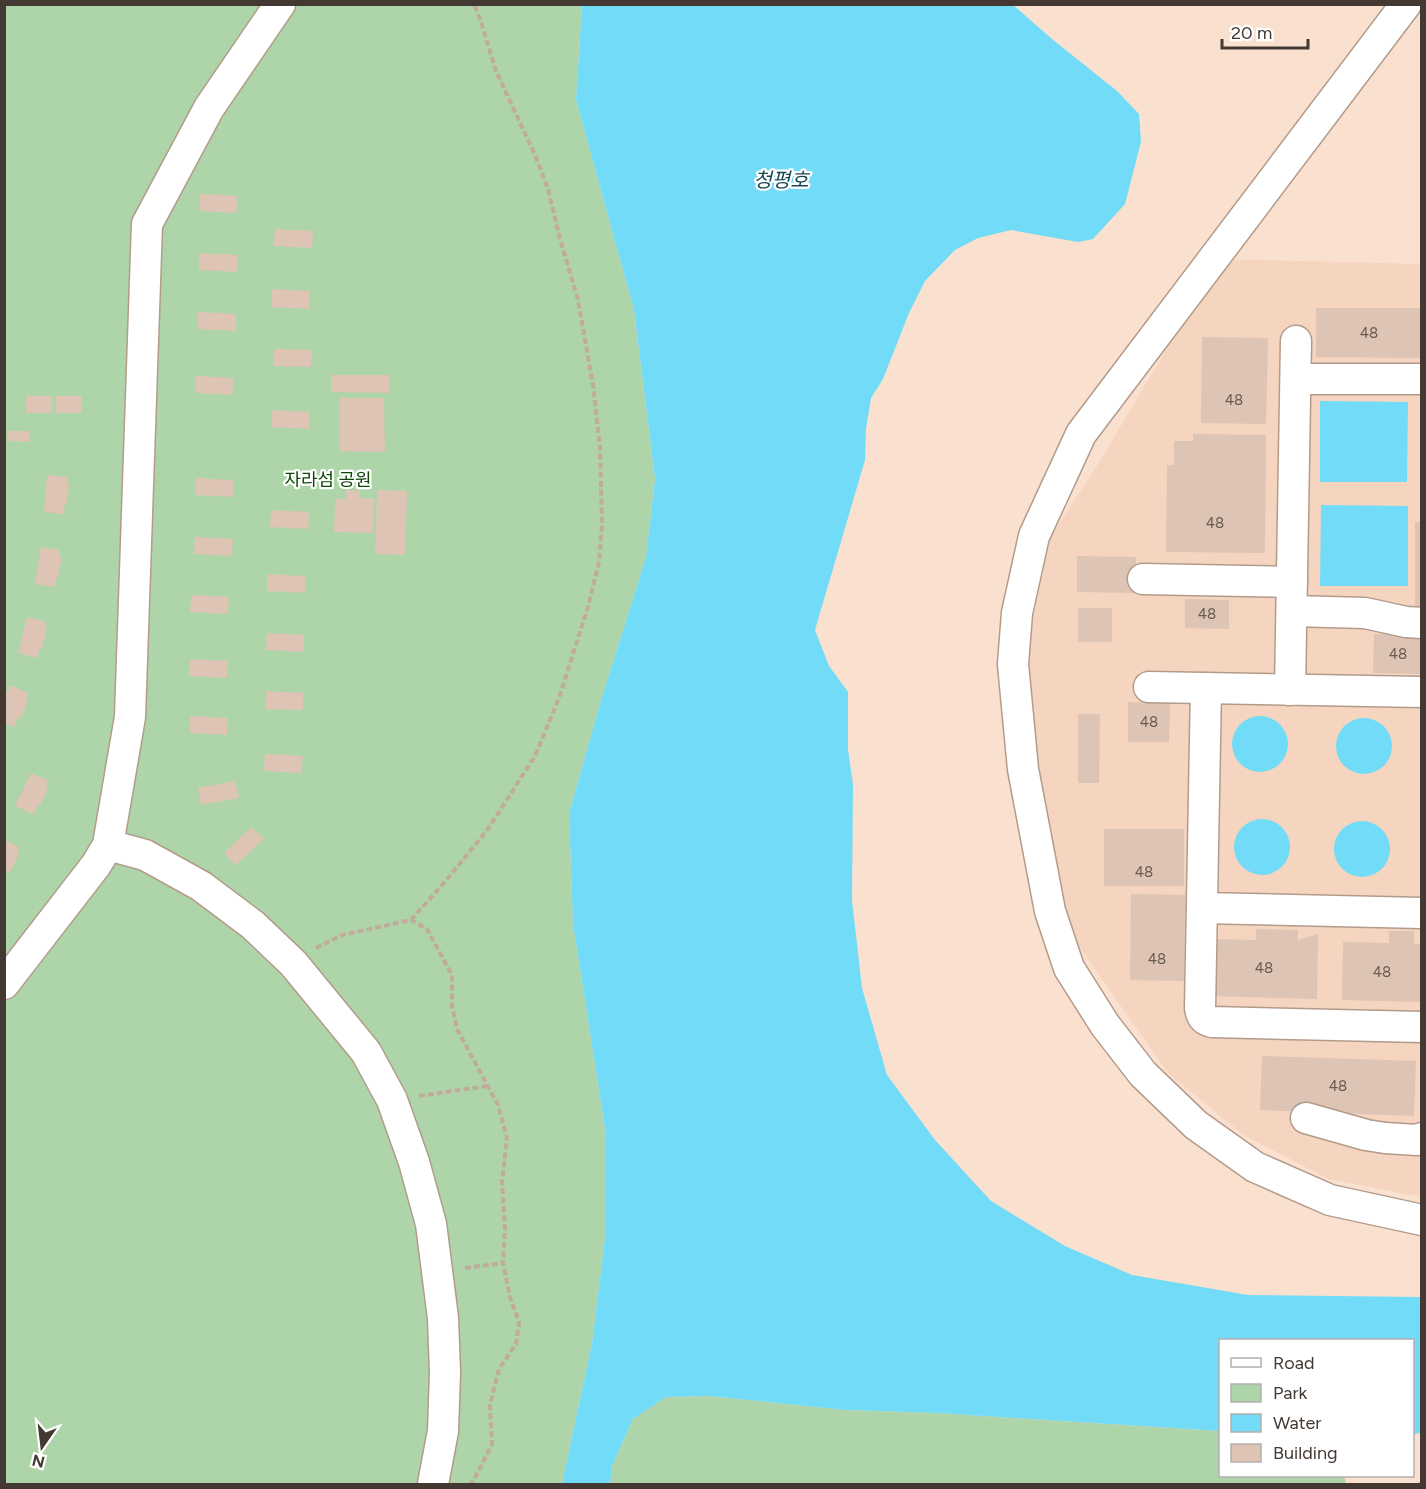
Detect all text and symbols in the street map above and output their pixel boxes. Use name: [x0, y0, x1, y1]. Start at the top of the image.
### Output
scale bar: [1222, 12, 1308, 50]
text: 20 m: [1231, 22, 1272, 44]
water label: 청평호: [753, 168, 810, 192]
house number: 48: [1360, 324, 1378, 342]
house number: 48: [1225, 391, 1243, 409]
park label: 자라섬 공원: [284, 469, 372, 491]
house number: 48: [1206, 514, 1224, 532]
house number: 48: [1198, 605, 1216, 623]
house number: 48: [1389, 645, 1407, 663]
house number: 48: [1140, 713, 1158, 731]
house number: 48: [1135, 863, 1153, 881]
house number: 48: [1148, 950, 1166, 968]
house number: 48: [1255, 959, 1273, 977]
house number: 48: [1373, 963, 1391, 981]
house number: 48: [1329, 1077, 1347, 1095]
legend: [1219, 1339, 1414, 1477]
text: Road: [1273, 1352, 1314, 1374]
text: Park: [1273, 1382, 1308, 1404]
text: Water: [1273, 1412, 1321, 1434]
north arrow: [12, 1417, 72, 1477]
text: Building: [1273, 1442, 1338, 1464]
text: N: [30, 1450, 47, 1472]

